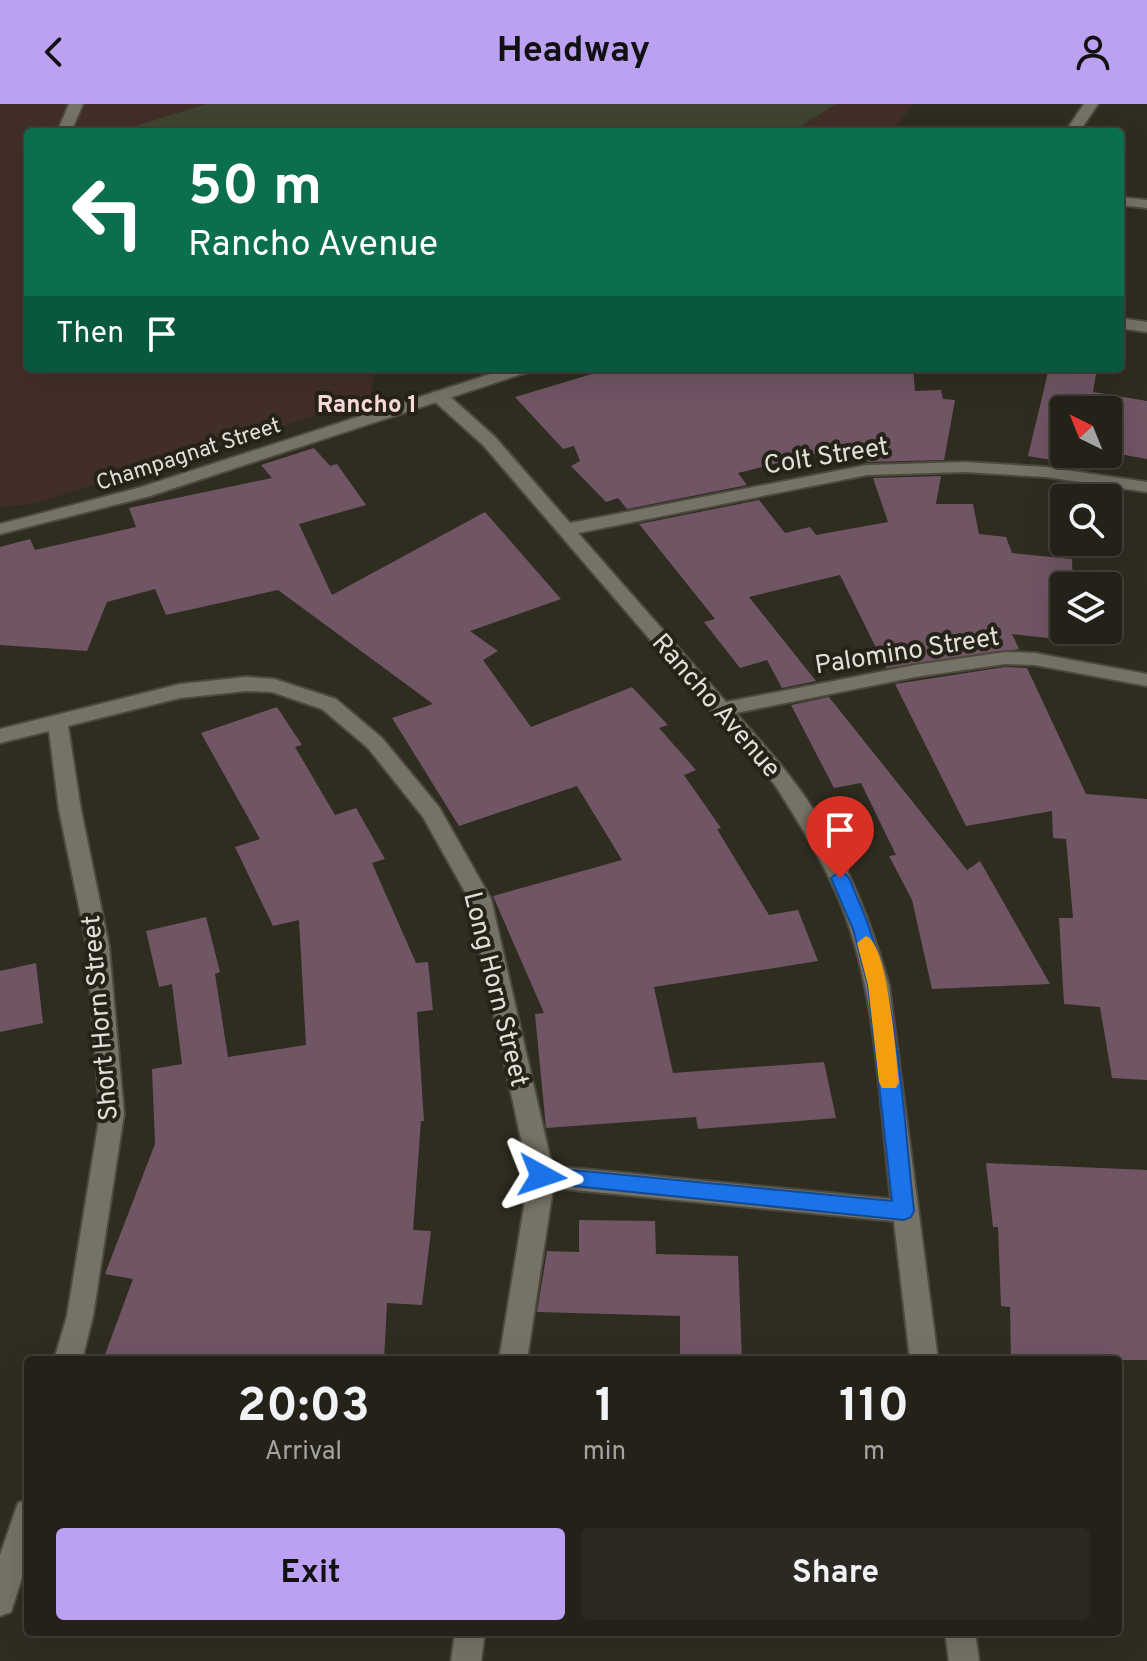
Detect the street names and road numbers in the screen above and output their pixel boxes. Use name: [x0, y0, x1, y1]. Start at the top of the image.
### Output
street label: Champagnat Street: [93, 413, 284, 498]
street label: Colt Street: [762, 431, 891, 484]
street label: Palomino Street: [813, 622, 1002, 683]
street label: Rancho Avenue: [643, 628, 787, 786]
street label: Long Horn Street: [454, 889, 535, 1090]
street label: Short Horn Street: [76, 914, 127, 1122]

